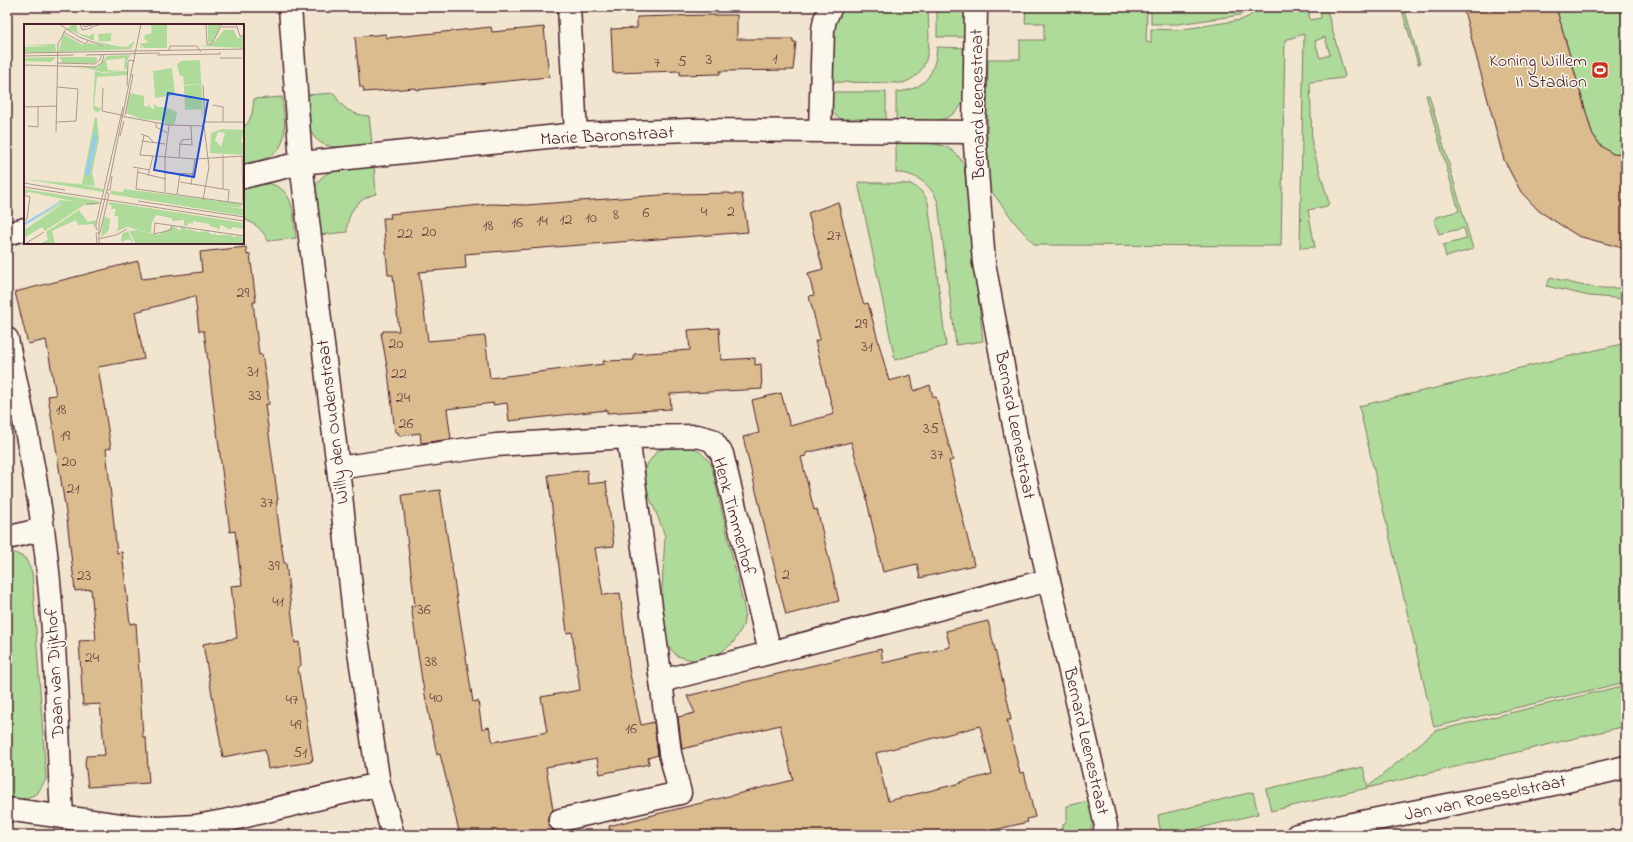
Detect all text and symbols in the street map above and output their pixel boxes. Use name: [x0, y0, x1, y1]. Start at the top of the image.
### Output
inset map: [24, 24, 244, 244]
street label: Bernard Leenestraat: [965, 28, 993, 180]
house number: 1: [772, 47, 778, 71]
house number: 3: [706, 48, 712, 72]
place label: Koning Willem II Stadion: [1489, 49, 1587, 96]
house number: 5: [677, 50, 687, 74]
house number: 7: [654, 51, 661, 75]
sports icon: Koning Willem II Stadion: [1590, 60, 1610, 80]
street label: Marie Baronstraat: [540, 121, 675, 153]
house number: 4: [701, 200, 708, 224]
house number: 2: [727, 200, 735, 224]
house number: 6: [642, 201, 650, 225]
house number: 8: [613, 203, 619, 227]
house number: 10: [585, 206, 597, 230]
house number: 12: [559, 208, 573, 232]
house number: 14: [536, 209, 548, 233]
house number: 16: [511, 211, 523, 235]
house number: 18: [482, 214, 494, 238]
house number: 20: [422, 220, 437, 244]
house number: 22: [397, 222, 413, 246]
house number: 27: [827, 224, 842, 248]
house number: 29: [237, 281, 250, 305]
house number: 29: [855, 312, 868, 336]
house number: 20: [389, 332, 404, 356]
house number: 31: [861, 335, 873, 359]
street label: Willy den Oudenstraat: [311, 338, 357, 506]
street label: Bernard Leenestraat: [987, 348, 1041, 502]
house number: 31: [247, 360, 259, 384]
house number: 22: [391, 362, 407, 386]
house number: 33: [248, 384, 262, 408]
house number: 24: [396, 386, 411, 410]
house number: 18: [55, 398, 67, 422]
house number: 26: [399, 412, 414, 436]
house number: 35: [923, 417, 939, 441]
house number: 19: [60, 424, 70, 448]
house number: 37: [930, 443, 944, 467]
house number: 20: [62, 450, 77, 474]
street label: Henk Timmerhof: [705, 455, 761, 579]
house number: 21: [66, 477, 80, 501]
house number: 37: [260, 491, 274, 515]
house number: 39: [268, 554, 280, 578]
house number: 2: [782, 563, 790, 587]
house number: 23: [77, 564, 91, 588]
house number: 41: [272, 590, 284, 614]
house number: 36: [417, 598, 431, 622]
street label: Daan van Dijkhof: [40, 607, 72, 740]
house number: 24: [85, 646, 100, 670]
house number: 38: [425, 650, 437, 674]
street label: Bernard Leenestraat: [1055, 664, 1115, 818]
house number: 40: [429, 686, 443, 710]
house number: 47: [285, 688, 299, 712]
house number: 49: [290, 713, 302, 737]
house number: 16: [625, 717, 637, 741]
house number: 51: [293, 741, 307, 765]
street label: Jan van Roesselstraat: [1402, 769, 1569, 829]

